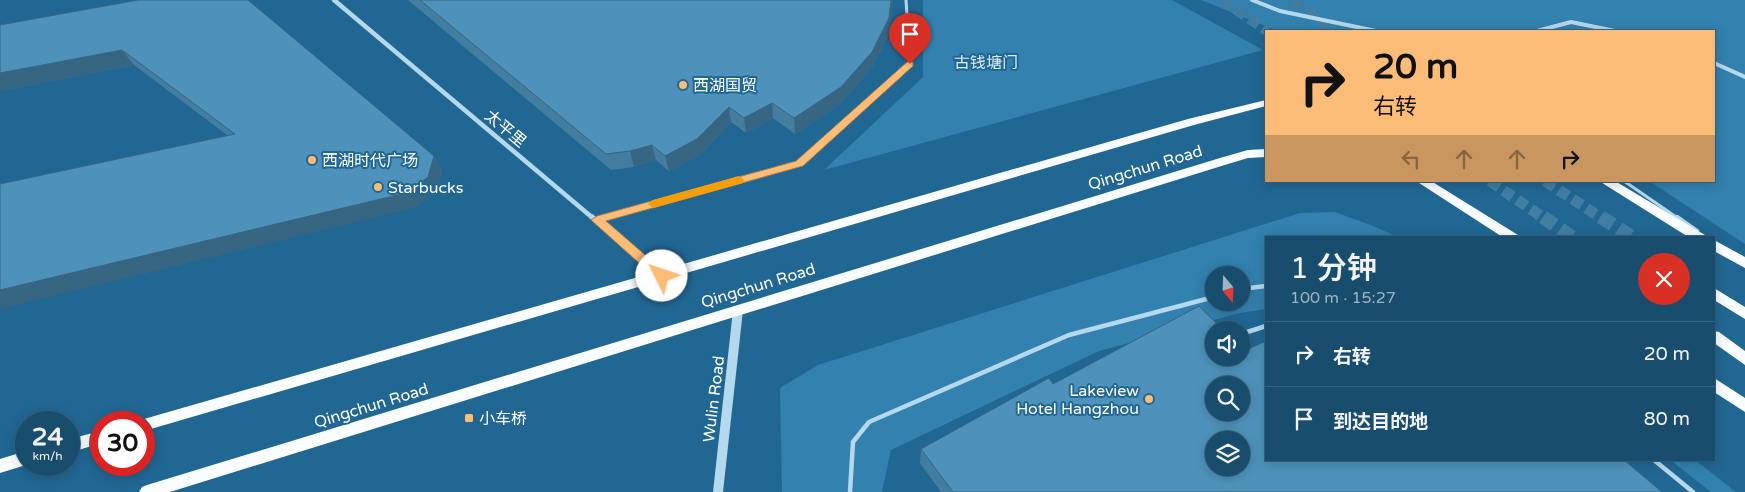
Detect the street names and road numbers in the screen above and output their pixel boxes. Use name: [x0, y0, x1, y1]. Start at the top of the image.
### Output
street label: 太平里: [481, 106, 530, 152]
street label: Qingchun Road: [1086, 141, 1205, 195]
street label: Qingchun Road: [699, 259, 818, 313]
street label: Wulin Road: [699, 355, 729, 444]
street label: Qingchun Road: [312, 379, 431, 433]

